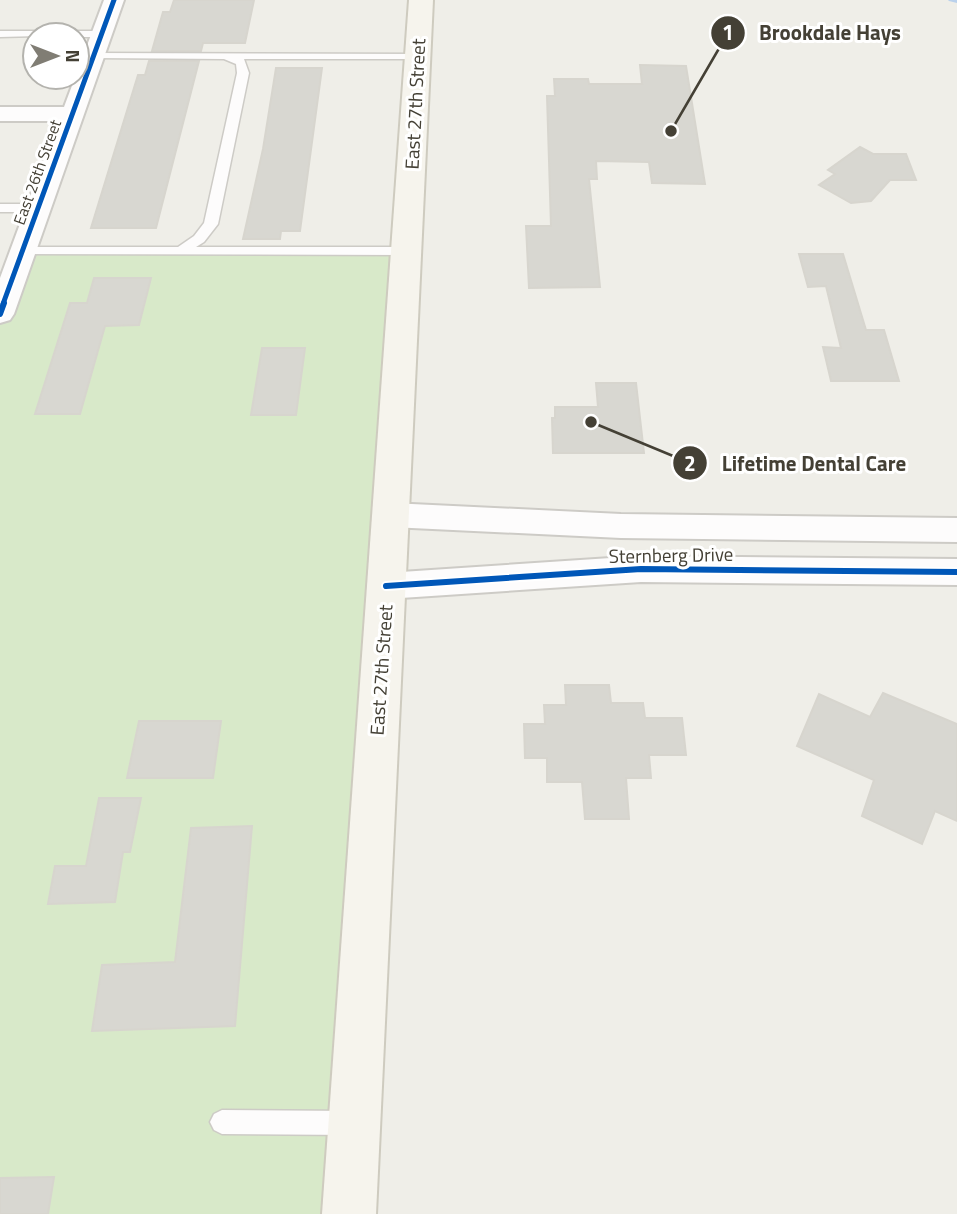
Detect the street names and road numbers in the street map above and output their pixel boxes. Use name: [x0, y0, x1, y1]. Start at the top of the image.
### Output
street label: East 27th Street: [397, 37, 432, 170]
street label: East 26th Street: [7, 116, 67, 228]
street label: Sternberg Drive: [608, 539, 734, 570]
street label: East 27th Street: [361, 603, 400, 736]

